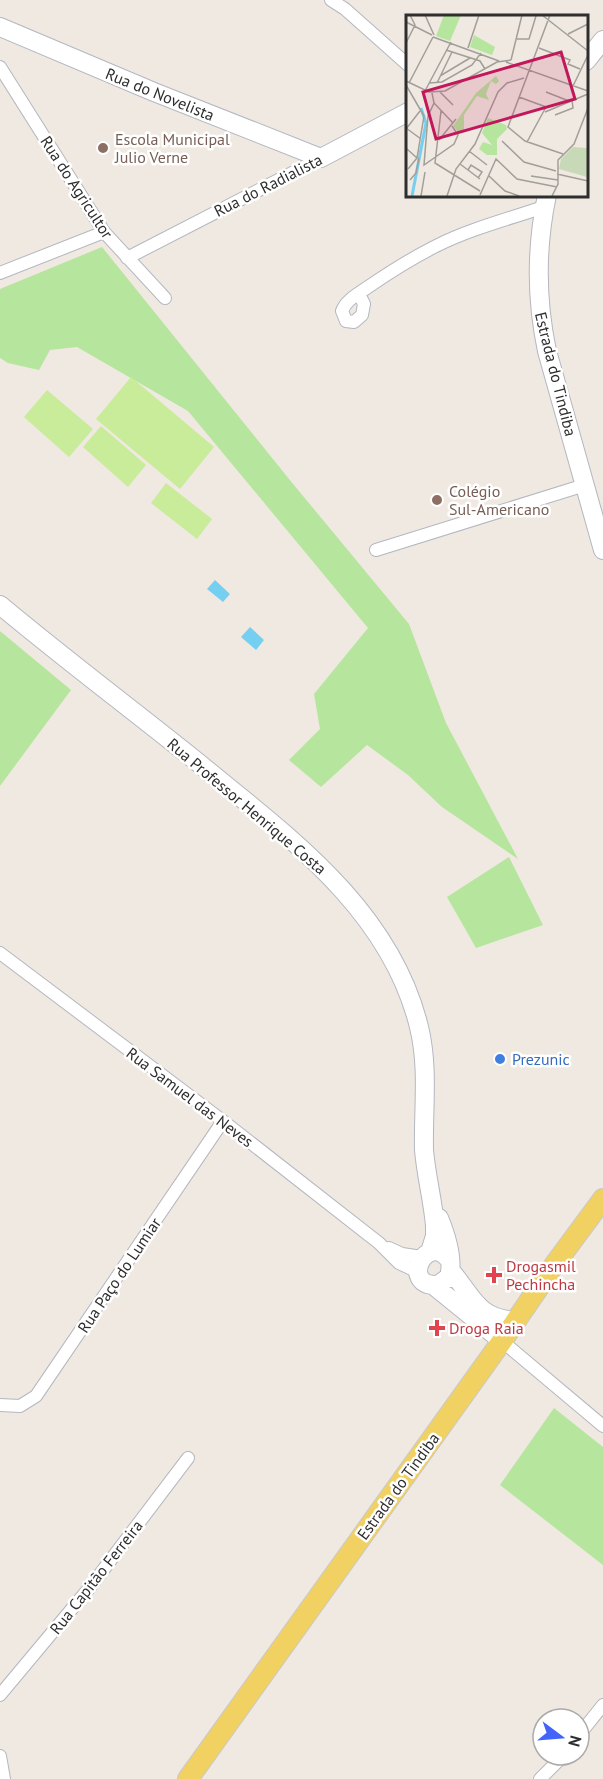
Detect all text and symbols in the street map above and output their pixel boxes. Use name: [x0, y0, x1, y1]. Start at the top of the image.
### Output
inset map: [406, 15, 588, 196]
street label: Rua do Novelista: [103, 63, 217, 125]
place label: Escola Municipal Julio Verne: [114, 129, 230, 167]
street label: Rua do Agricultor: [36, 132, 118, 243]
marker: Escola Municipal Julio Verne: [96, 141, 110, 155]
street label: Rua do Radialista: [211, 149, 325, 221]
street label: Estrada do Tindiba: [531, 310, 581, 438]
place label: Colégio Sul-Americano: [449, 481, 549, 519]
marker: Colégio Sul-Americano: [430, 493, 444, 507]
street label: Rua Professor Henrique Costa: [163, 734, 331, 878]
street label: Rua Samuel das Neves: [123, 1043, 258, 1151]
place label: Prezunic: [512, 1049, 570, 1069]
marker: Prezunic: [493, 1052, 507, 1066]
street label: Rua Paço do Lumiar: [73, 1213, 165, 1337]
place label: Drogasmil Pechincha: [506, 1256, 576, 1294]
marker: Drogasmil Pechincha: [487, 1268, 501, 1282]
place label: Droga Raia: [449, 1318, 524, 1338]
marker: Droga Raia: [430, 1321, 444, 1335]
street label: Estrada do Tindiba: [353, 1429, 443, 1543]
street label: Rua Capitão Ferreira: [45, 1516, 147, 1638]
north arrow: [531, 1707, 591, 1767]
text: N: [564, 1733, 586, 1749]

